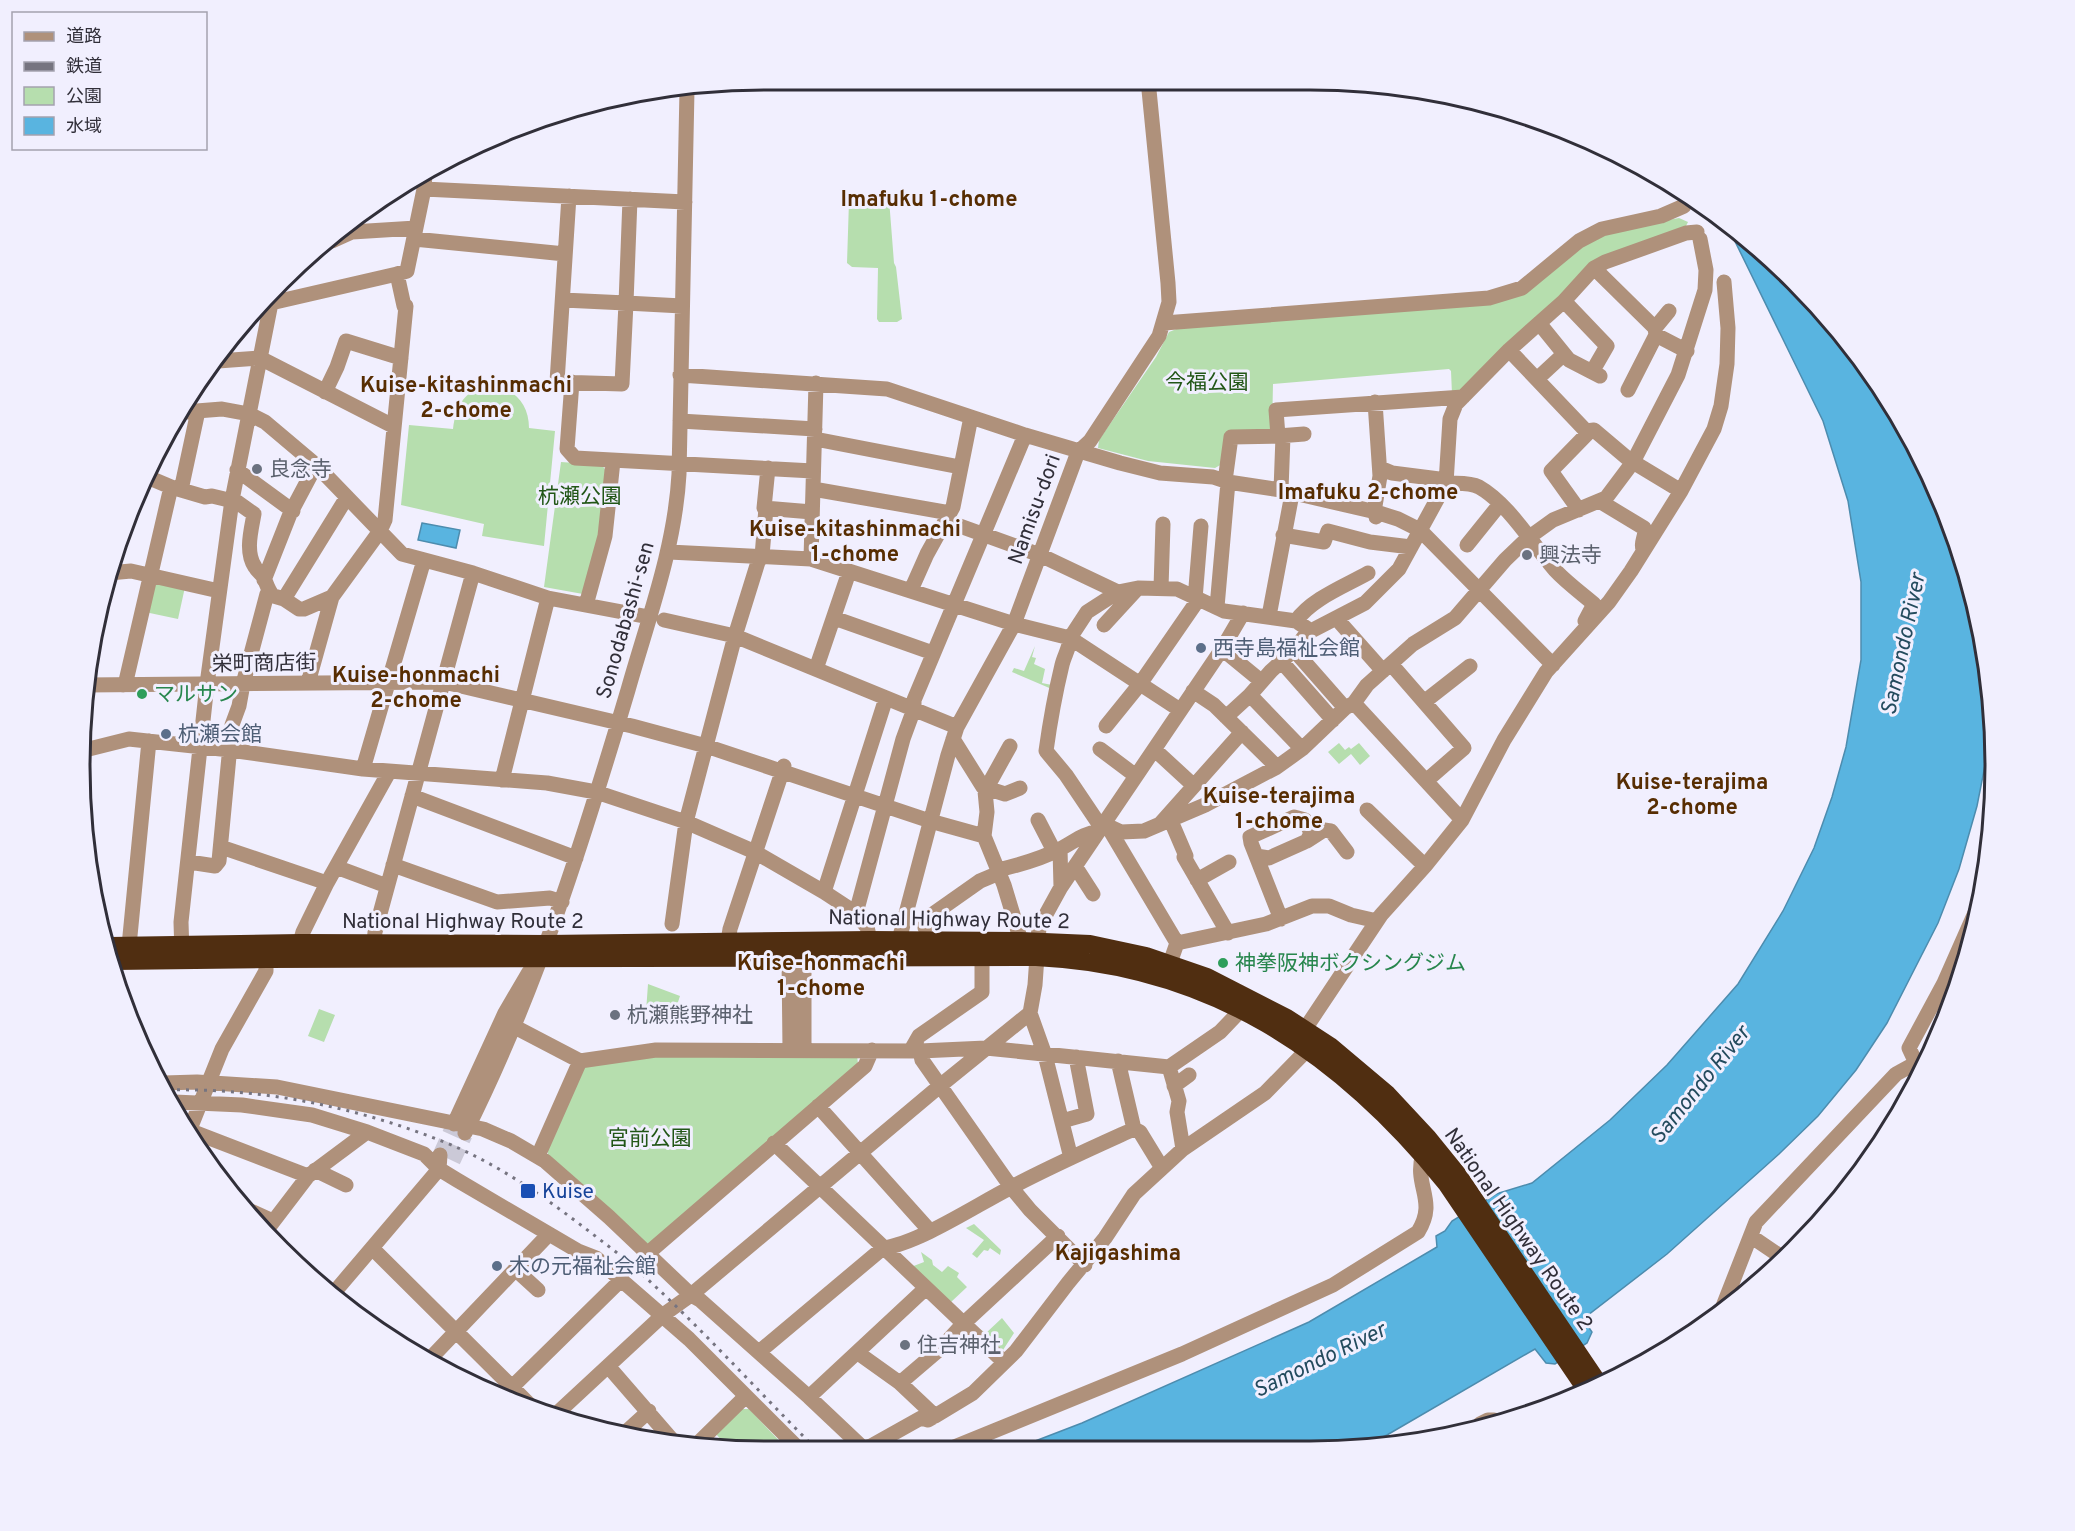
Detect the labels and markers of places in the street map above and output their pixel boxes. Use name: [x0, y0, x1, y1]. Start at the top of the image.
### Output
place label: 良念寺: [269, 457, 332, 484]
marker: 良念寺: [250, 462, 264, 476]
place label: 興法寺: [1539, 543, 1602, 570]
marker: 興法寺: [1520, 548, 1534, 562]
place label: 西寺島福祉会館: [1213, 636, 1360, 663]
marker: 西寺島福祉会館: [1194, 641, 1208, 655]
place label: マルサン: [154, 682, 238, 709]
marker: マルサン: [135, 687, 149, 701]
place label: 杭瀬会館: [178, 722, 262, 749]
marker: 杭瀬会館: [159, 727, 173, 741]
place label: 神拳阪神ボクシングジム: [1235, 951, 1466, 978]
marker: 神拳阪神ボクシングジム: [1216, 956, 1230, 970]
place label: 杭瀬熊野神社: [627, 1003, 753, 1030]
marker: 杭瀬熊野神社: [608, 1008, 622, 1022]
place label: Kuise: [542, 1179, 594, 1206]
marker: Kuise: [519, 1182, 537, 1200]
place label: 木の元福祉会館: [509, 1254, 656, 1281]
marker: 木の元福祉会館: [490, 1259, 504, 1273]
place label: 住吉神社: [917, 1333, 1001, 1360]
marker: 住吉神社: [898, 1338, 912, 1352]

